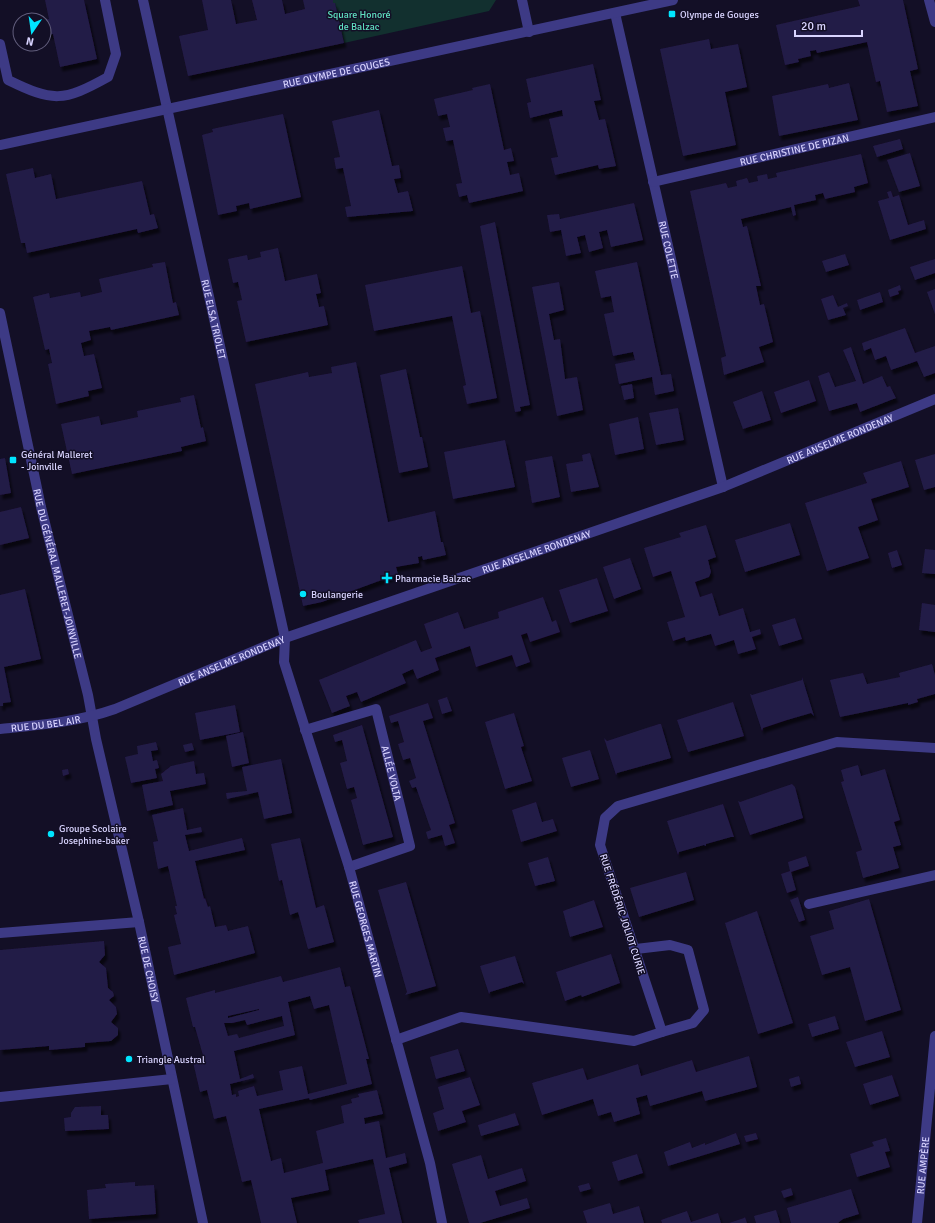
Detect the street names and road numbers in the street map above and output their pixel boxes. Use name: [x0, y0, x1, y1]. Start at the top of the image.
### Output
street label: RUE OLYMPE DE GOUGES: [282, 56, 392, 91]
street label: RUE CHRISTINE DE PIZAN: [739, 132, 850, 169]
street label: RUE COLETTE: [656, 220, 681, 281]
street label: RUE ELSA TRIOLET: [198, 278, 228, 360]
street label: RUE ANSELME RONDENAY: [785, 412, 895, 467]
street label: RUE DU GÉNÉRAL MALLERET-JOINVILLE: [30, 488, 84, 660]
street label: RUE ANSELME RONDENAY: [480, 528, 593, 577]
street label: RUE ANSELME RONDENAY: [176, 634, 287, 689]
street label: RUE DU BEL AIR: [10, 714, 82, 735]
street label: ALLÉE VOLTA: [378, 744, 404, 802]
street label: RUE FRÉDÉRIC JOLIOT CURIE: [597, 852, 648, 977]
street label: RUE GEORGES MARTIN: [346, 880, 384, 979]
street label: RUE DE CHOISY: [135, 935, 161, 1004]
street label: RUE AMPÈRE: [915, 1136, 932, 1195]

